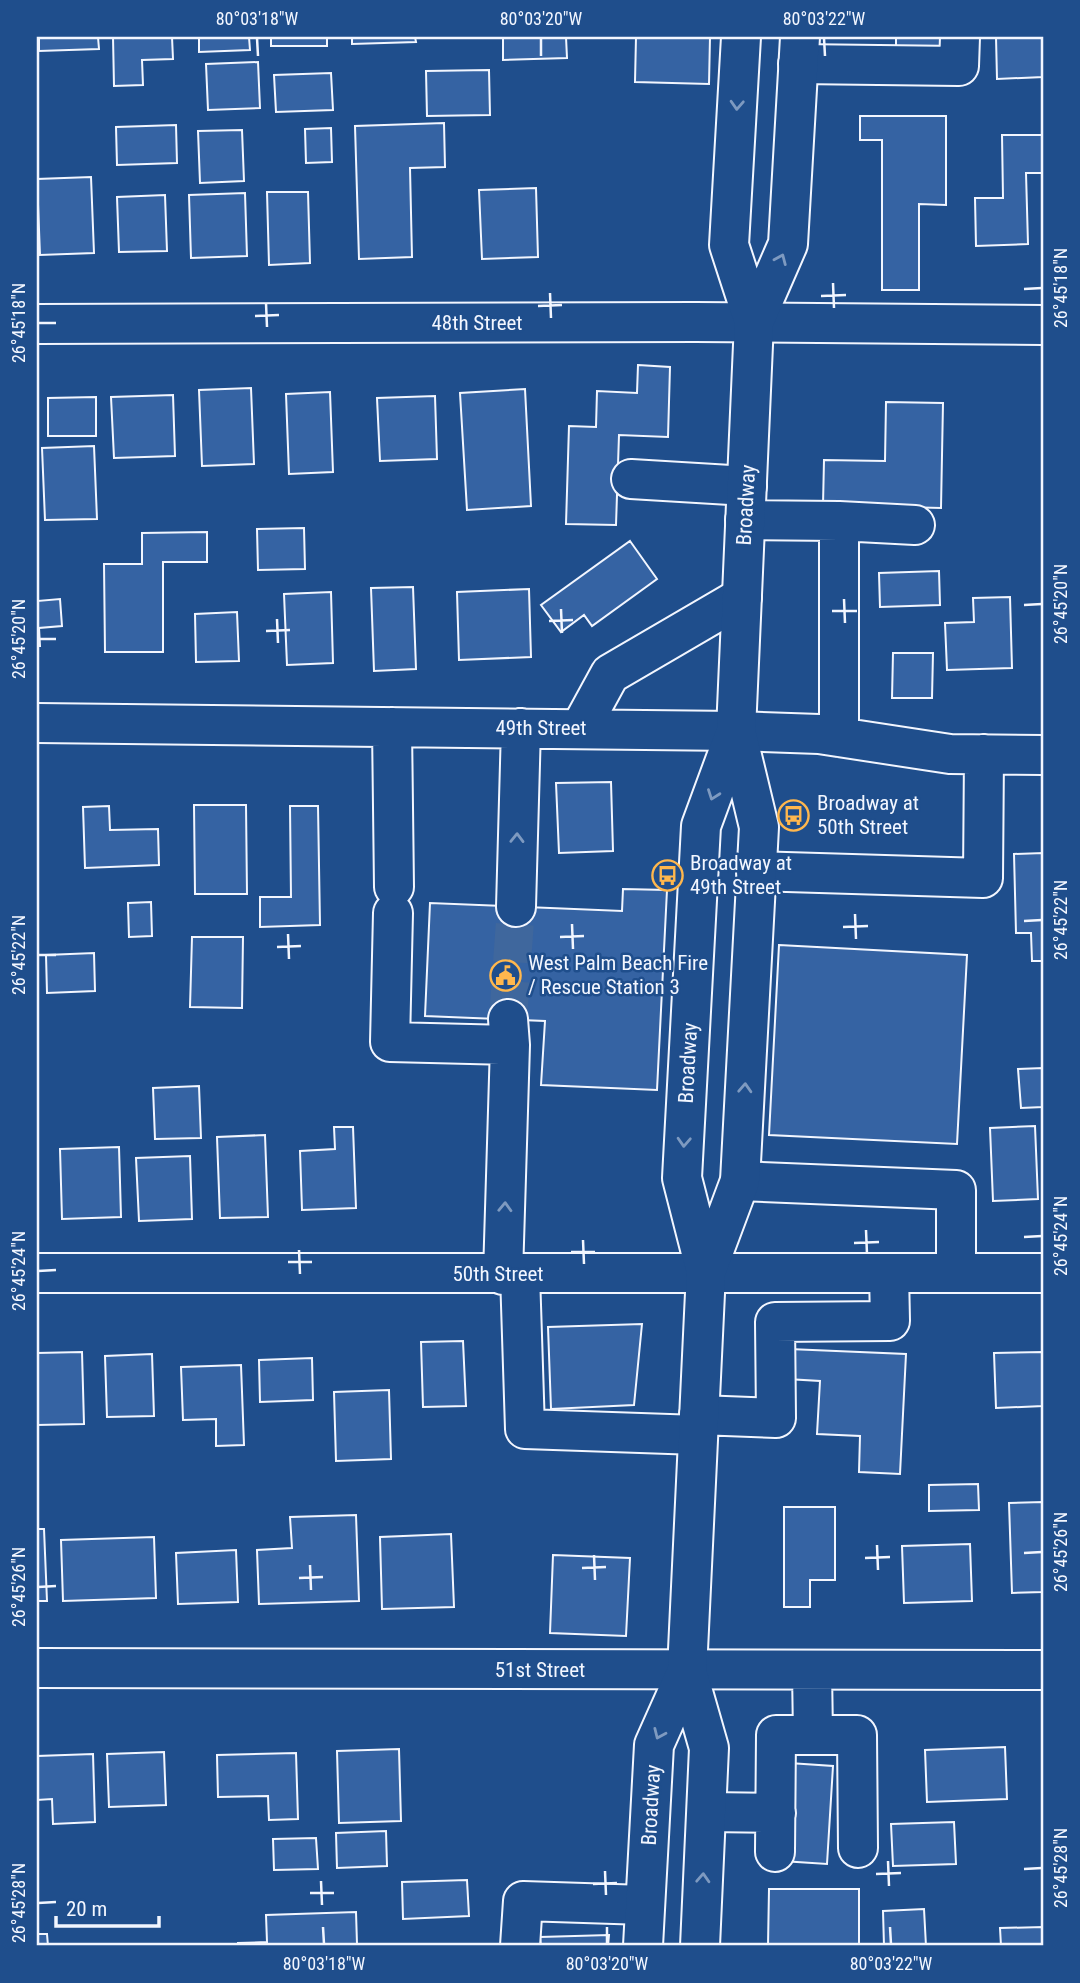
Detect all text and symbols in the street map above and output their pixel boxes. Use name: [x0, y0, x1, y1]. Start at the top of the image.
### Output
text: 80°03'18"W: [216, 8, 299, 29]
text: 80°03'20"W: [500, 8, 583, 29]
text: 80°03'22"W: [783, 8, 866, 29]
one-way arrow: [730, 100, 745, 111]
text: 26°45'18"N: [1050, 248, 1071, 328]
one-way arrow: [773, 254, 787, 267]
text: 26°45'18"N: [8, 283, 29, 363]
street label: 48th Street: [431, 311, 523, 335]
street label: Broadway: [732, 464, 760, 546]
text: 26°45'20"N: [1050, 564, 1071, 644]
text: 26°45'20"N: [8, 599, 29, 679]
street label: 49th Street: [495, 716, 587, 740]
one-way arrow: [707, 788, 721, 800]
place label: Broadway at 50th Street: [817, 791, 919, 839]
bus stop icon: Broadway at 50th Street: [777, 798, 811, 832]
one-way arrow: [510, 833, 525, 844]
place label: Broadway at 49th Street: [690, 851, 792, 899]
bus stop icon: Broadway at 49th Street: [650, 858, 684, 892]
text: 26°45'22"N: [1050, 880, 1071, 960]
text: 26°45'22"N: [8, 915, 29, 995]
place label: West Palm Beach Fire / Rescue Station 3: [528, 951, 708, 999]
public building icon: West Palm Beach Fire / Rescue Station 3: [488, 958, 522, 992]
street label: Broadway: [674, 1022, 702, 1104]
one-way arrow: [737, 1082, 752, 1093]
one-way arrow: [677, 1137, 692, 1148]
text: 26°45'24"N: [1050, 1196, 1071, 1276]
one-way arrow: [497, 1201, 513, 1211]
text: 26°45'24"N: [8, 1231, 29, 1311]
street label: 50th Street: [452, 1262, 544, 1286]
text: 26°45'26"N: [1050, 1512, 1071, 1592]
text: 26°45'26"N: [8, 1547, 29, 1627]
street label: 51st Street: [495, 1658, 585, 1682]
one-way arrow: [653, 1726, 667, 1739]
street label: Broadway: [637, 1764, 665, 1846]
text: 26°45'28"N: [1050, 1828, 1071, 1908]
text: 26°45'28"N: [8, 1863, 29, 1943]
one-way arrow: [696, 1872, 711, 1883]
scale bar: [56, 1885, 159, 1929]
text: 20 m: [66, 1897, 107, 1921]
text: 80°03'18"W: [283, 1953, 366, 1974]
text: 80°03'20"W: [566, 1953, 649, 1974]
text: 80°03'22"W: [850, 1953, 933, 1974]

